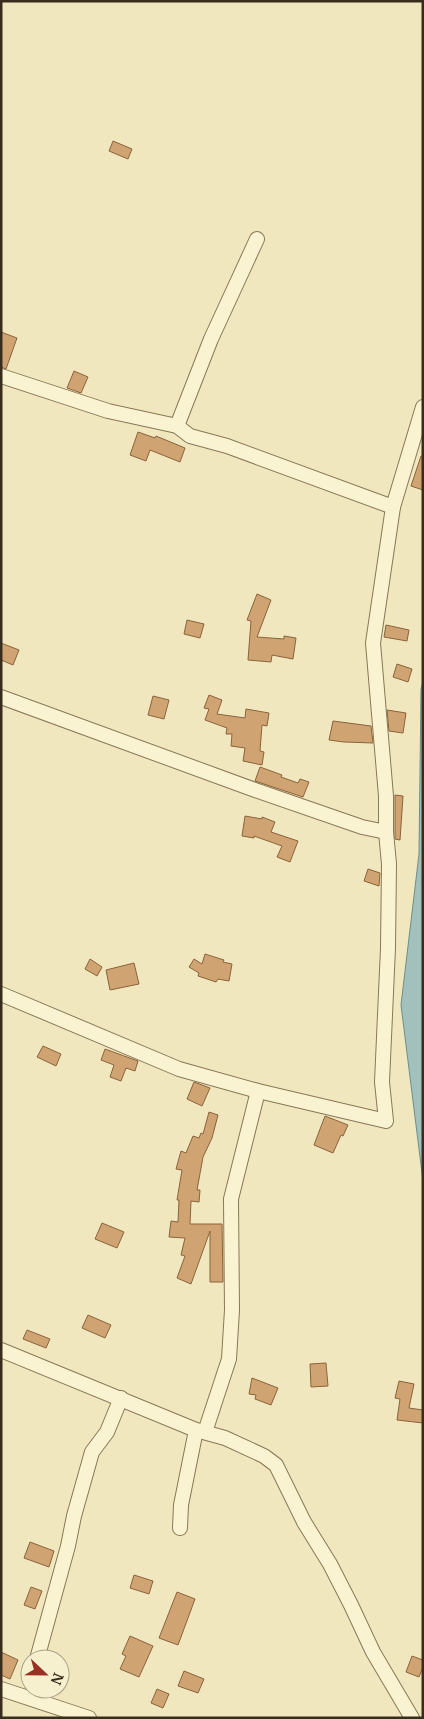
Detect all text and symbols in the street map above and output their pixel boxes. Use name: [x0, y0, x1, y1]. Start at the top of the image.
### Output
north arrow: [20, 1649, 70, 1699]
text: N: [47, 1670, 67, 1687]

